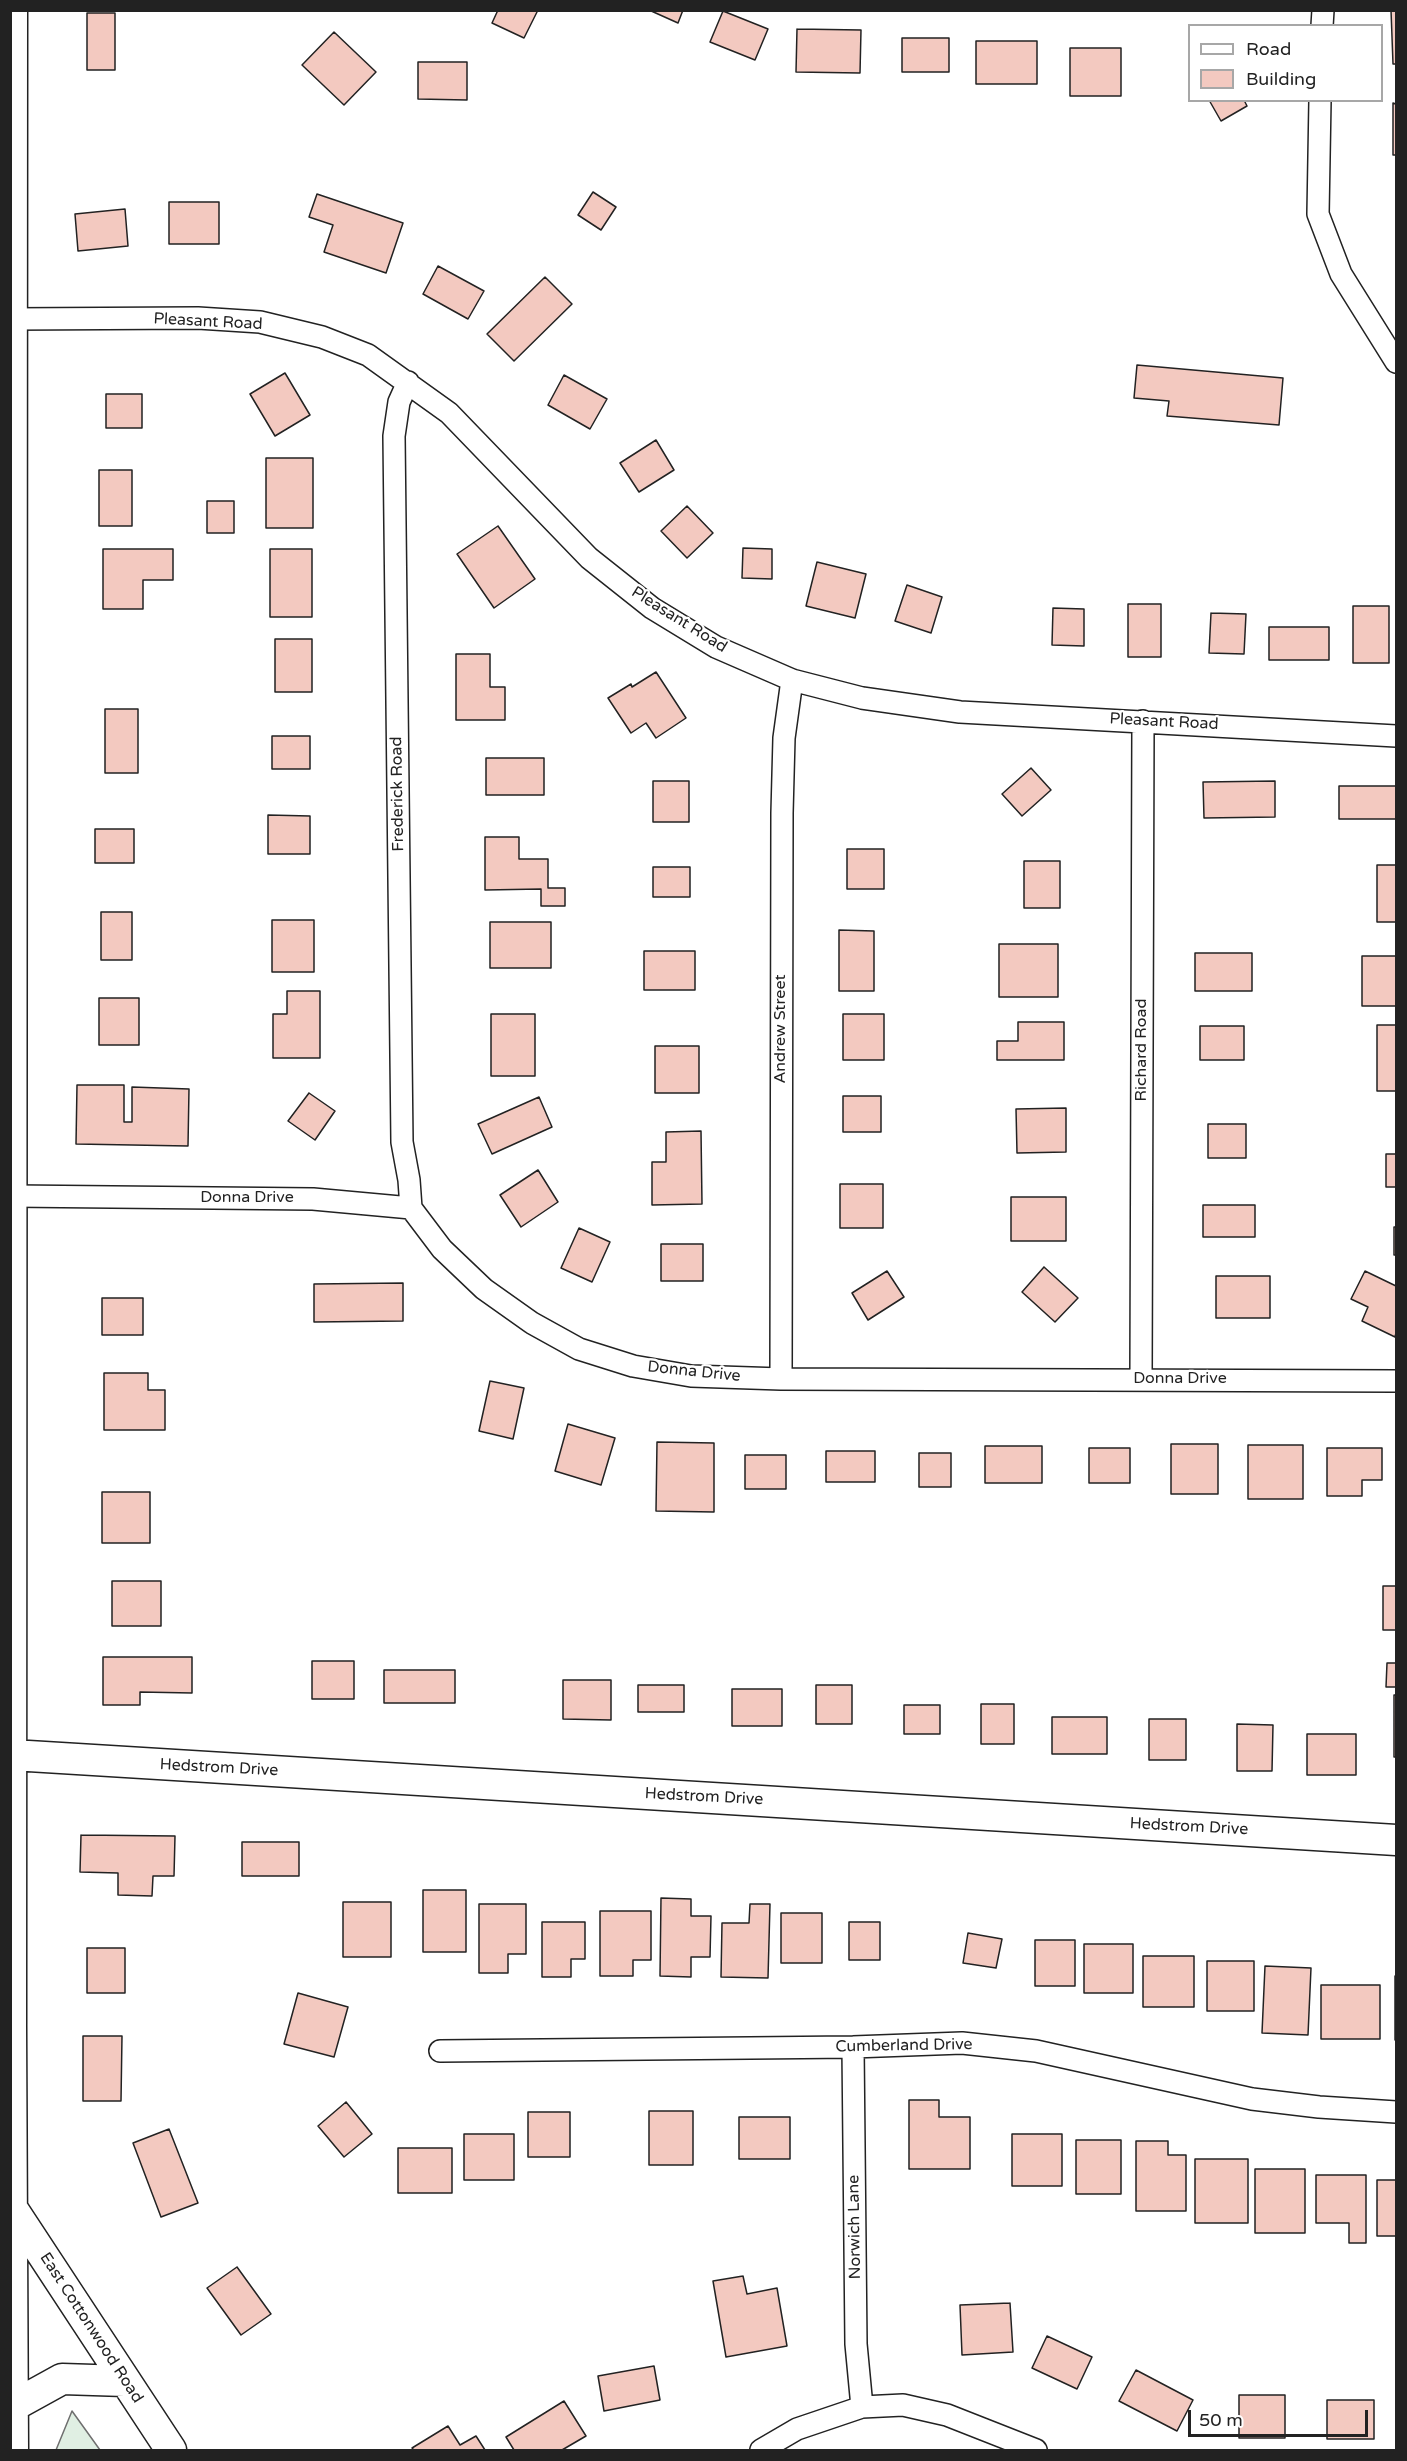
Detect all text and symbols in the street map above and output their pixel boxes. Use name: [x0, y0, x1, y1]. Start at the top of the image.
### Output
legend: [1188, 24, 1383, 102]
text: Road: [1246, 38, 1291, 60]
text: Building: [1246, 68, 1316, 90]
street label: Pleasant Road: [153, 310, 263, 334]
street label: Pleasant Road: [628, 583, 730, 657]
street label: Pleasant Road: [1109, 710, 1219, 734]
street label: Frederick Road: [387, 736, 409, 852]
street label: Andrew Street: [771, 974, 791, 1084]
street label: Richard Road: [1132, 999, 1152, 1101]
street label: Donna Drive: [200, 1188, 294, 1208]
street label: Donna Drive: [647, 1358, 741, 1386]
street label: Donna Drive: [1133, 1369, 1227, 1389]
street label: Hedstrom Drive: [159, 1755, 279, 1781]
street label: Hedstrom Drive: [644, 1784, 764, 1810]
street label: Hedstrom Drive: [1129, 1814, 1249, 1840]
street label: Cumberland Drive: [835, 2035, 973, 2057]
street label: Norwich Lane: [844, 2175, 866, 2279]
street label: East Cottonwood Road: [35, 2249, 147, 2407]
scale bar: [1191, 2398, 1371, 2436]
text: 50 m: [1199, 2409, 1243, 2431]

